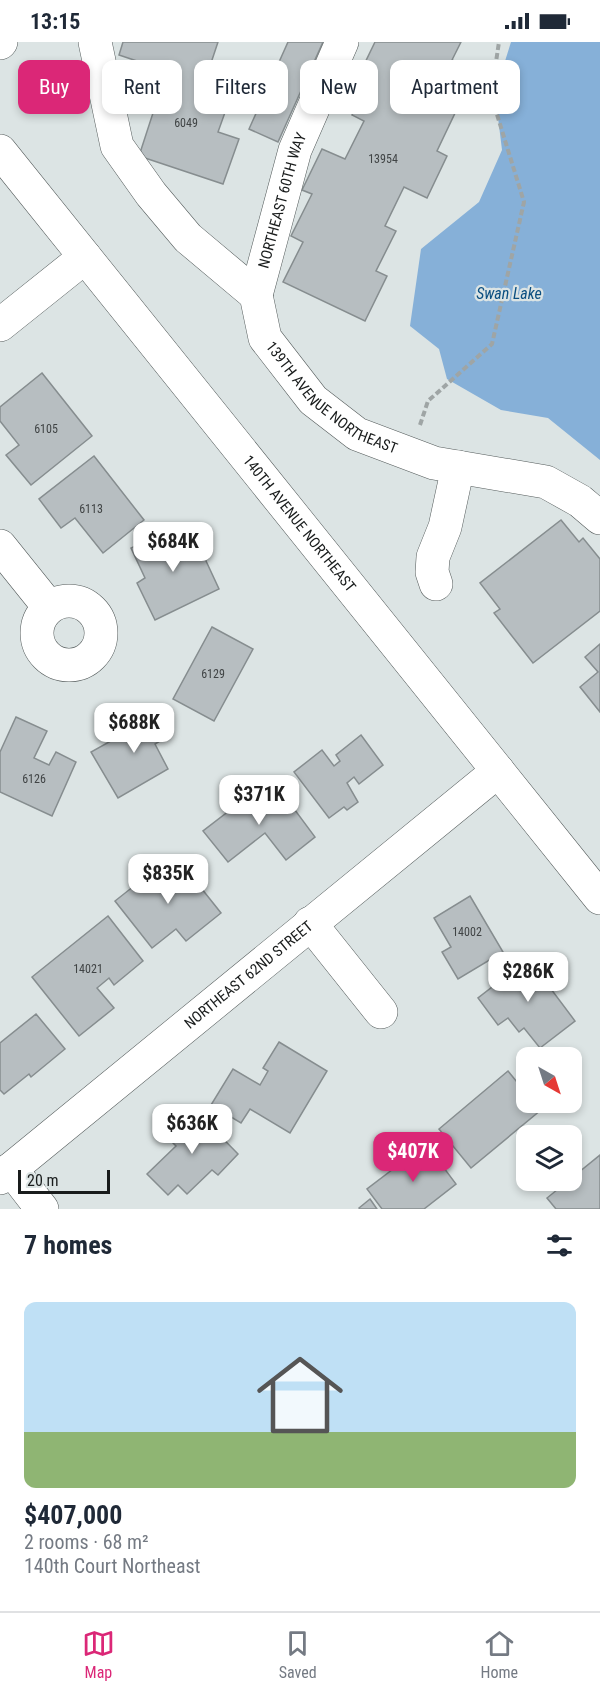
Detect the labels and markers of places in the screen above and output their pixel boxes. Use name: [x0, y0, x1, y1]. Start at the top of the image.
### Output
pin: $684K: [131, 522, 215, 573]
pin: $688K: [92, 703, 176, 754]
pin: $371K: [217, 775, 301, 826]
pin: $835K: [126, 854, 210, 905]
pin: $286K: [486, 952, 570, 1003]
pin: $636K: [150, 1104, 234, 1155]
pin: $407K: [371, 1132, 455, 1183]

